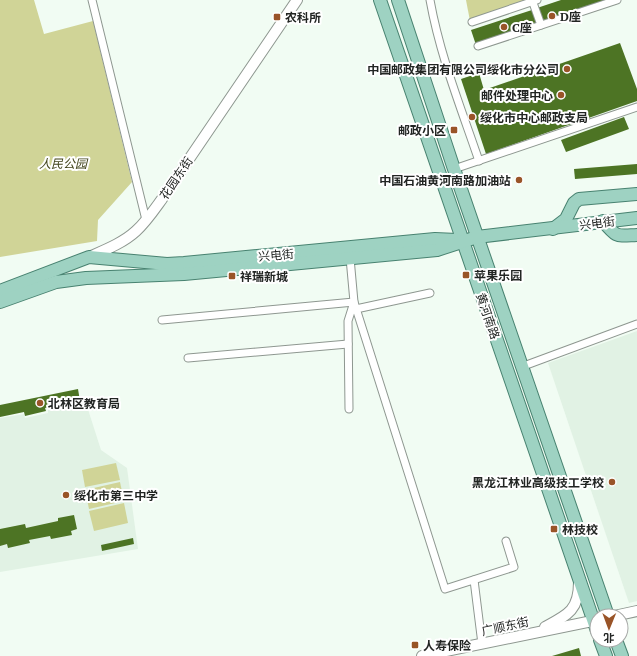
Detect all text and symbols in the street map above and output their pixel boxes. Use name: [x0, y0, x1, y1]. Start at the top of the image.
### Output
place label: D座: [560, 9, 581, 24]
place label: 农科所: [285, 10, 321, 25]
marker: D座: [547, 11, 557, 21]
marker: 农科所: [272, 12, 282, 22]
place label: C座: [512, 20, 532, 35]
marker: C座: [499, 22, 509, 32]
place label: 中国邮政集团有限公司绥化市分公司: [367, 62, 559, 77]
marker: 中国邮政集团有限公司绥化市分公司: [562, 64, 572, 74]
place label: 邮件处理中心: [481, 88, 553, 103]
marker: 邮件处理中心: [556, 90, 566, 100]
place label: 绥化市中心邮政支局: [480, 110, 588, 125]
marker: 绥化市中心邮政支局: [467, 112, 477, 122]
place label: 邮政小区: [398, 123, 446, 138]
marker: 邮政小区: [449, 125, 459, 135]
street label: 花园东街: [156, 154, 196, 202]
park label: 人民公园: [39, 156, 89, 171]
place label: 中国石油黄河南路加油站: [379, 173, 511, 188]
marker: 中国石油黄河南路加油站: [514, 175, 524, 185]
street label: 兴电街: [578, 213, 616, 233]
street label: 兴电街: [257, 246, 295, 264]
place label: 苹果乐园: [474, 268, 522, 283]
place label: 祥瑞新城: [240, 269, 288, 284]
marker: 苹果乐园: [461, 270, 471, 280]
marker: 祥瑞新城: [227, 271, 237, 281]
street label: 黄河南路: [473, 291, 503, 341]
place label: 北林区教育局: [48, 396, 120, 411]
marker: 北林区教育局: [35, 398, 45, 408]
place label: 黑龙江林业高级技工学校: [472, 475, 604, 490]
marker: 黑龙江林业高级技工学校: [607, 477, 617, 487]
place label: 绥化市第三中学: [74, 488, 158, 503]
marker: 绥化市第三中学: [61, 490, 71, 500]
place label: 林技校: [562, 522, 598, 537]
marker: 林技校: [549, 524, 559, 534]
north arrow: [589, 608, 629, 648]
street label: 广顺东街: [480, 614, 530, 638]
text: 北: [603, 631, 614, 645]
place label: 人寿保险: [423, 638, 471, 653]
marker: 人寿保险: [410, 640, 420, 650]

